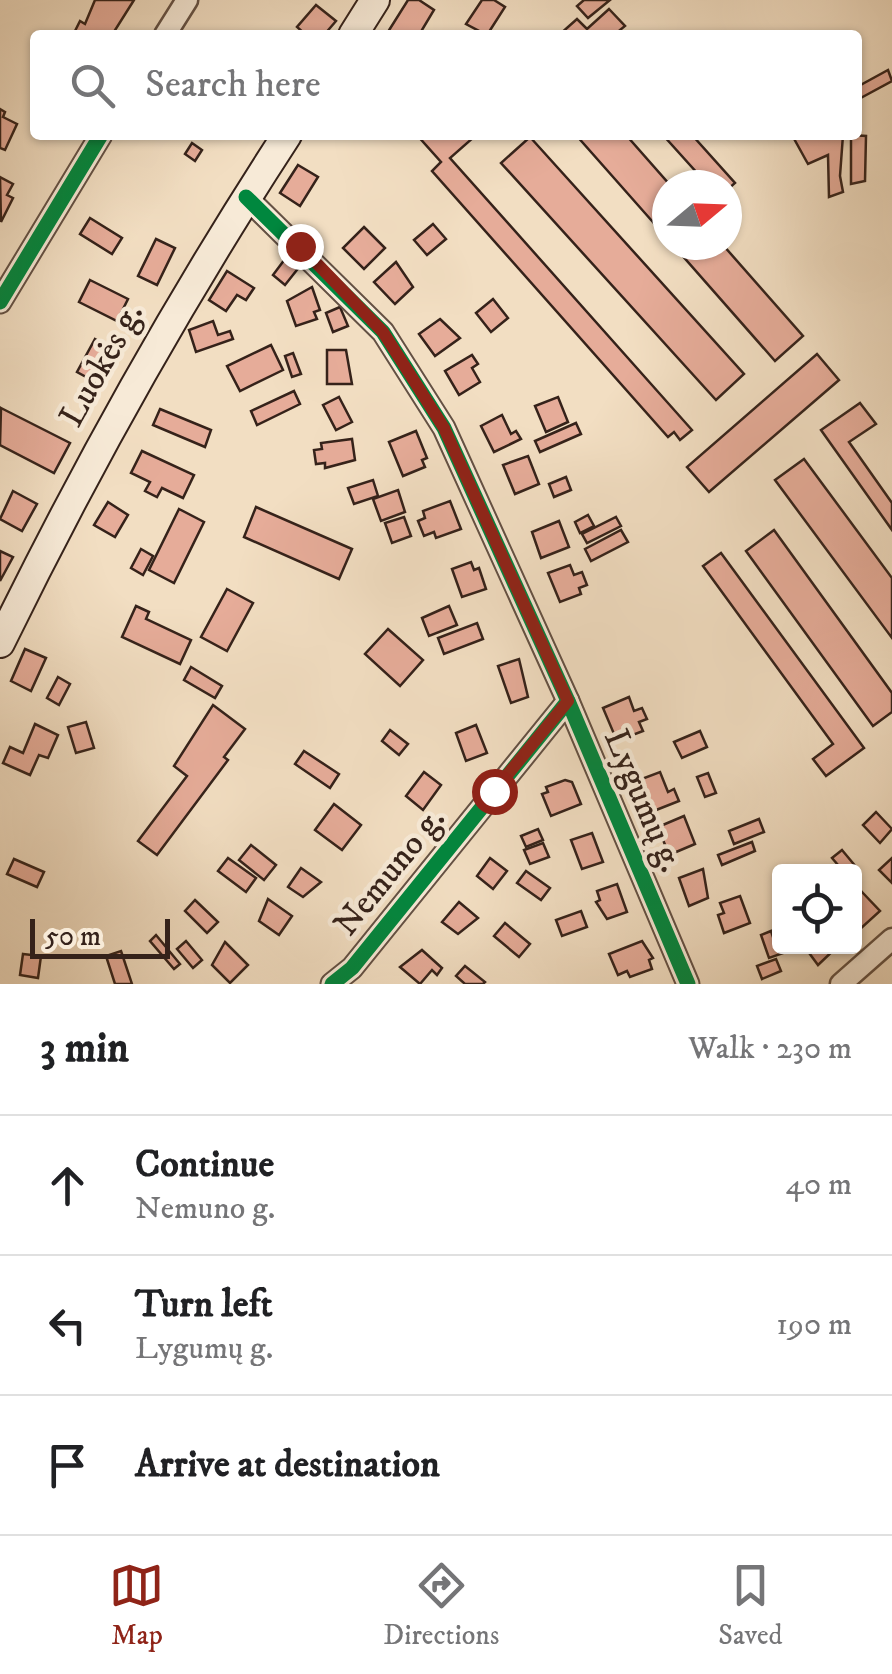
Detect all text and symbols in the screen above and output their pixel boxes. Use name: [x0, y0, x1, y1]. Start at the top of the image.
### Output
search box: [30, 30, 862, 140]
icon: search: [65, 58, 120, 113]
text: Search here: [145, 61, 321, 109]
north arrow: [652, 170, 742, 260]
route end: [278, 224, 324, 270]
street label: Luokės g.: [50, 295, 154, 435]
street label: Lygumų g.: [593, 723, 693, 879]
route start: [472, 769, 518, 815]
street label: Nemuno g.: [325, 798, 455, 946]
map controls: [772, 864, 862, 954]
button: locate: [772, 864, 862, 954]
scale bar: [30, 914, 170, 958]
text: 50 m: [45, 919, 101, 954]
text: 3 min: [40, 1023, 129, 1075]
text: Walk · 230 m: [688, 1029, 852, 1069]
text: Continue: [135, 1141, 274, 1189]
icon: ahead: [40, 1158, 95, 1213]
text: 40 m: [785, 1165, 852, 1205]
text: Nemuno g.: [135, 1189, 275, 1229]
text: Turn left: [135, 1281, 273, 1329]
icon: left: [40, 1298, 95, 1353]
text: 190 m: [776, 1305, 852, 1345]
text: Lygumų g.: [135, 1329, 273, 1369]
icon: arrive: [40, 1438, 95, 1493]
text: Arrive at destination: [135, 1441, 440, 1489]
tab: Map: [109, 1558, 164, 1653]
tab: Directions: [383, 1558, 499, 1653]
tab: Saved: [718, 1558, 783, 1653]

